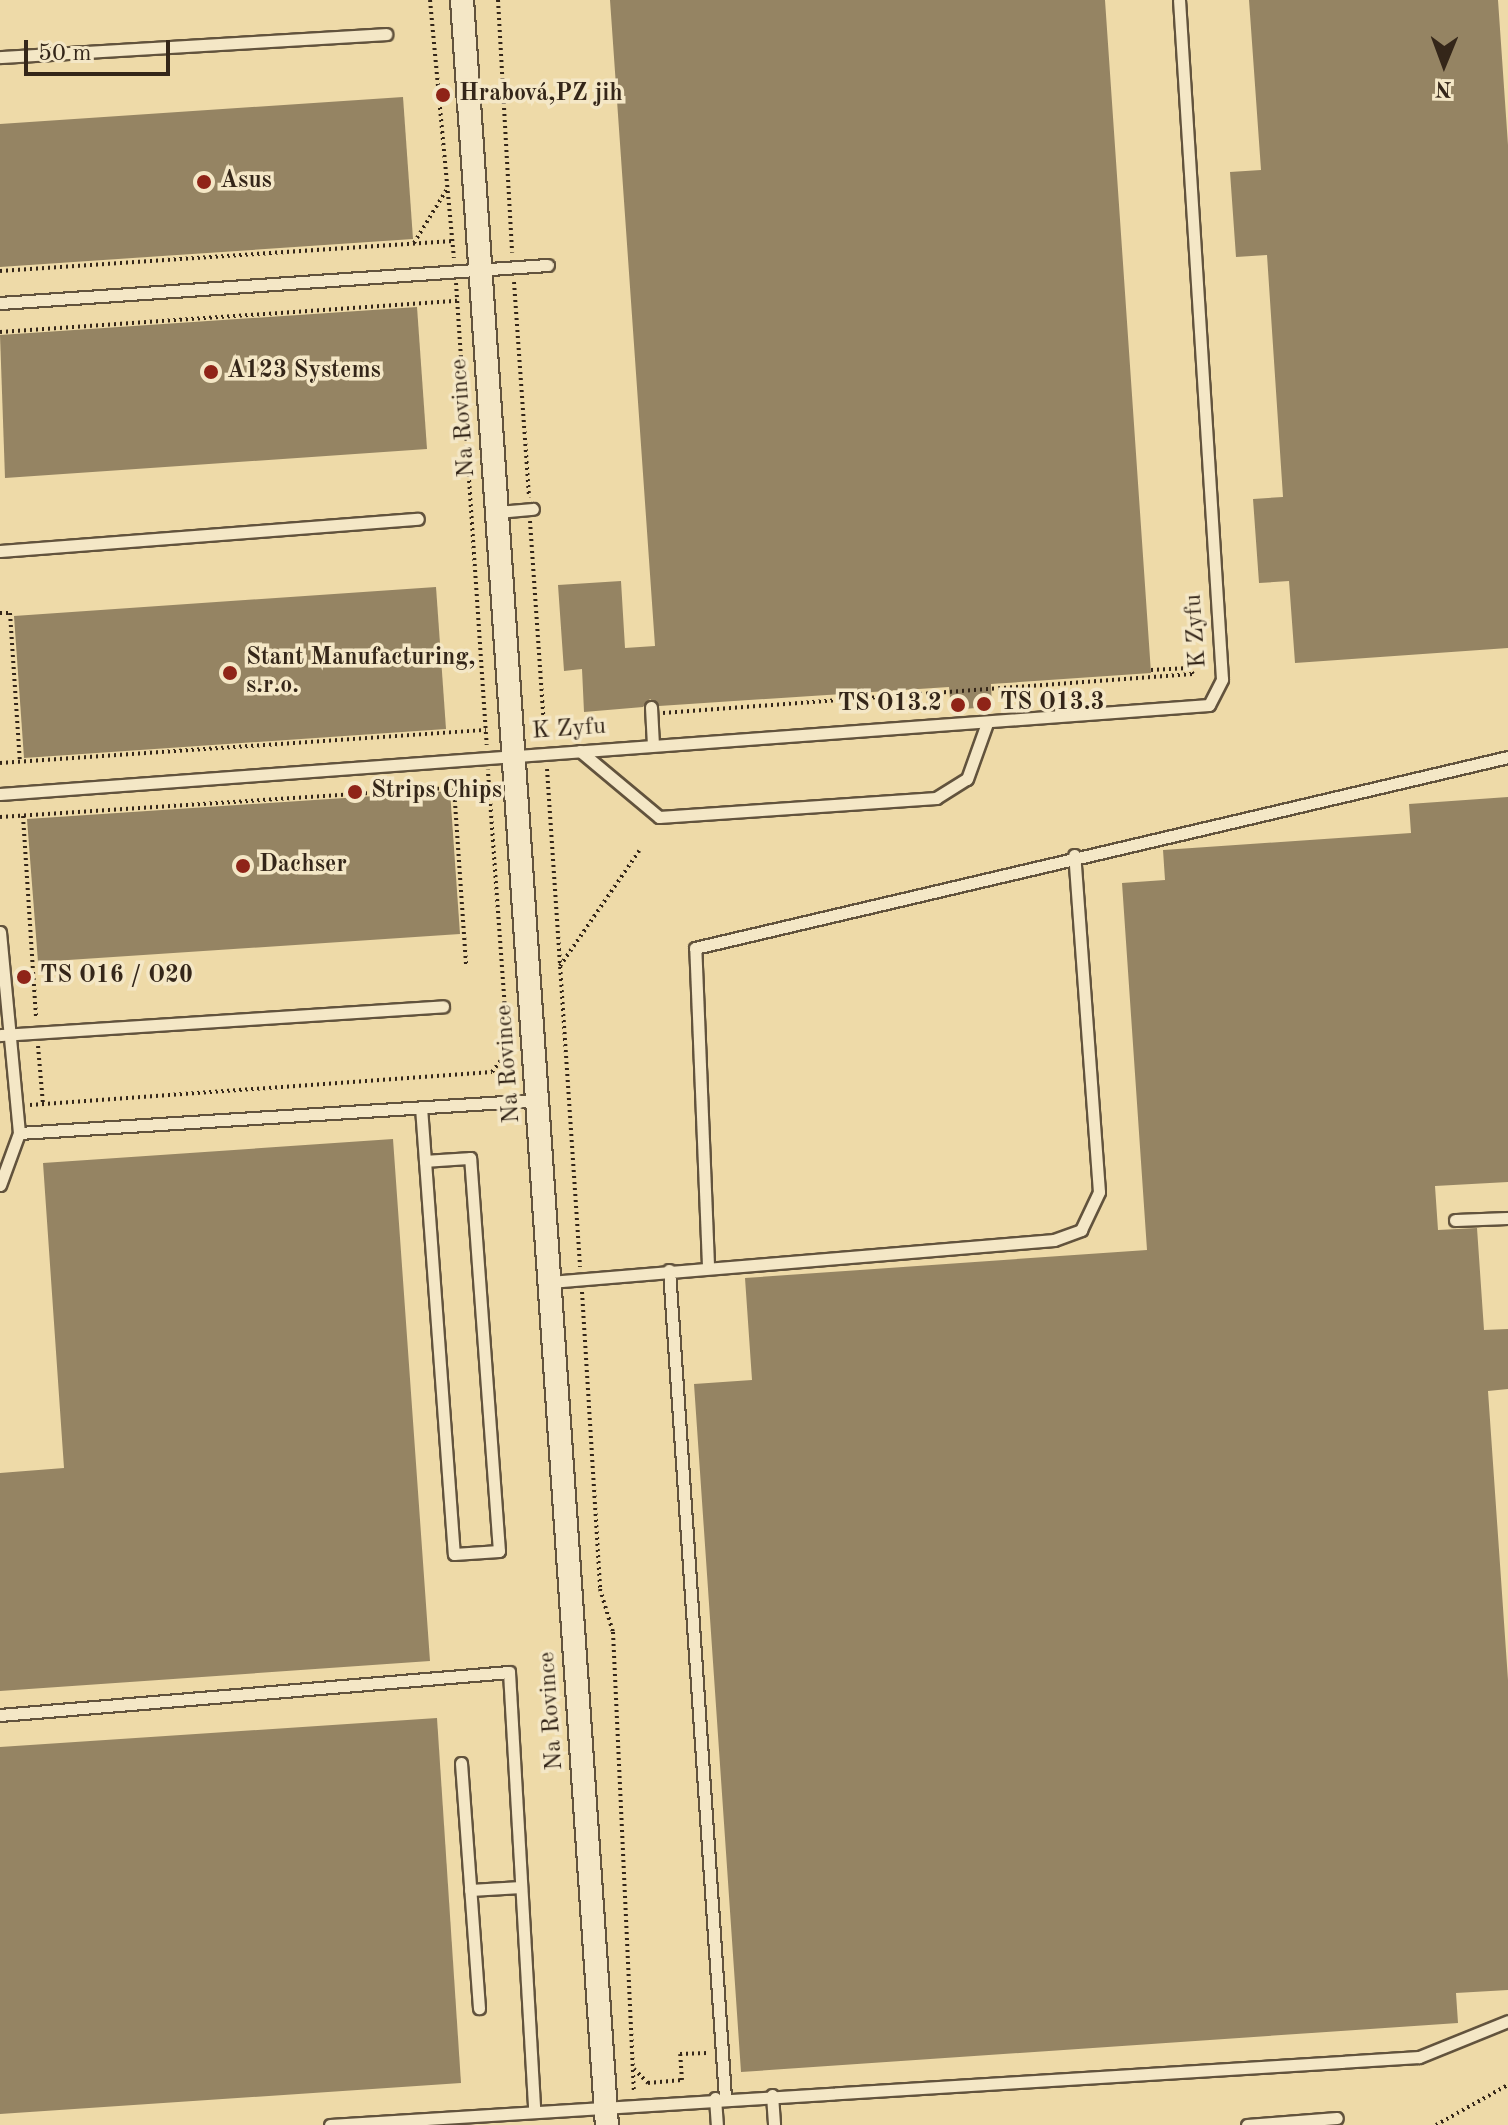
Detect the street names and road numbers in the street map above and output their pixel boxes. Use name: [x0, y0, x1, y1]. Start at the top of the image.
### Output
street label: Na Rovince: [445, 358, 483, 478]
street label: K Zyfu: [1180, 593, 1214, 669]
street label: K Zyfu: [531, 713, 607, 747]
street label: Na Rovince: [490, 1004, 528, 1124]
street label: Na Rovince: [533, 1651, 571, 1771]

